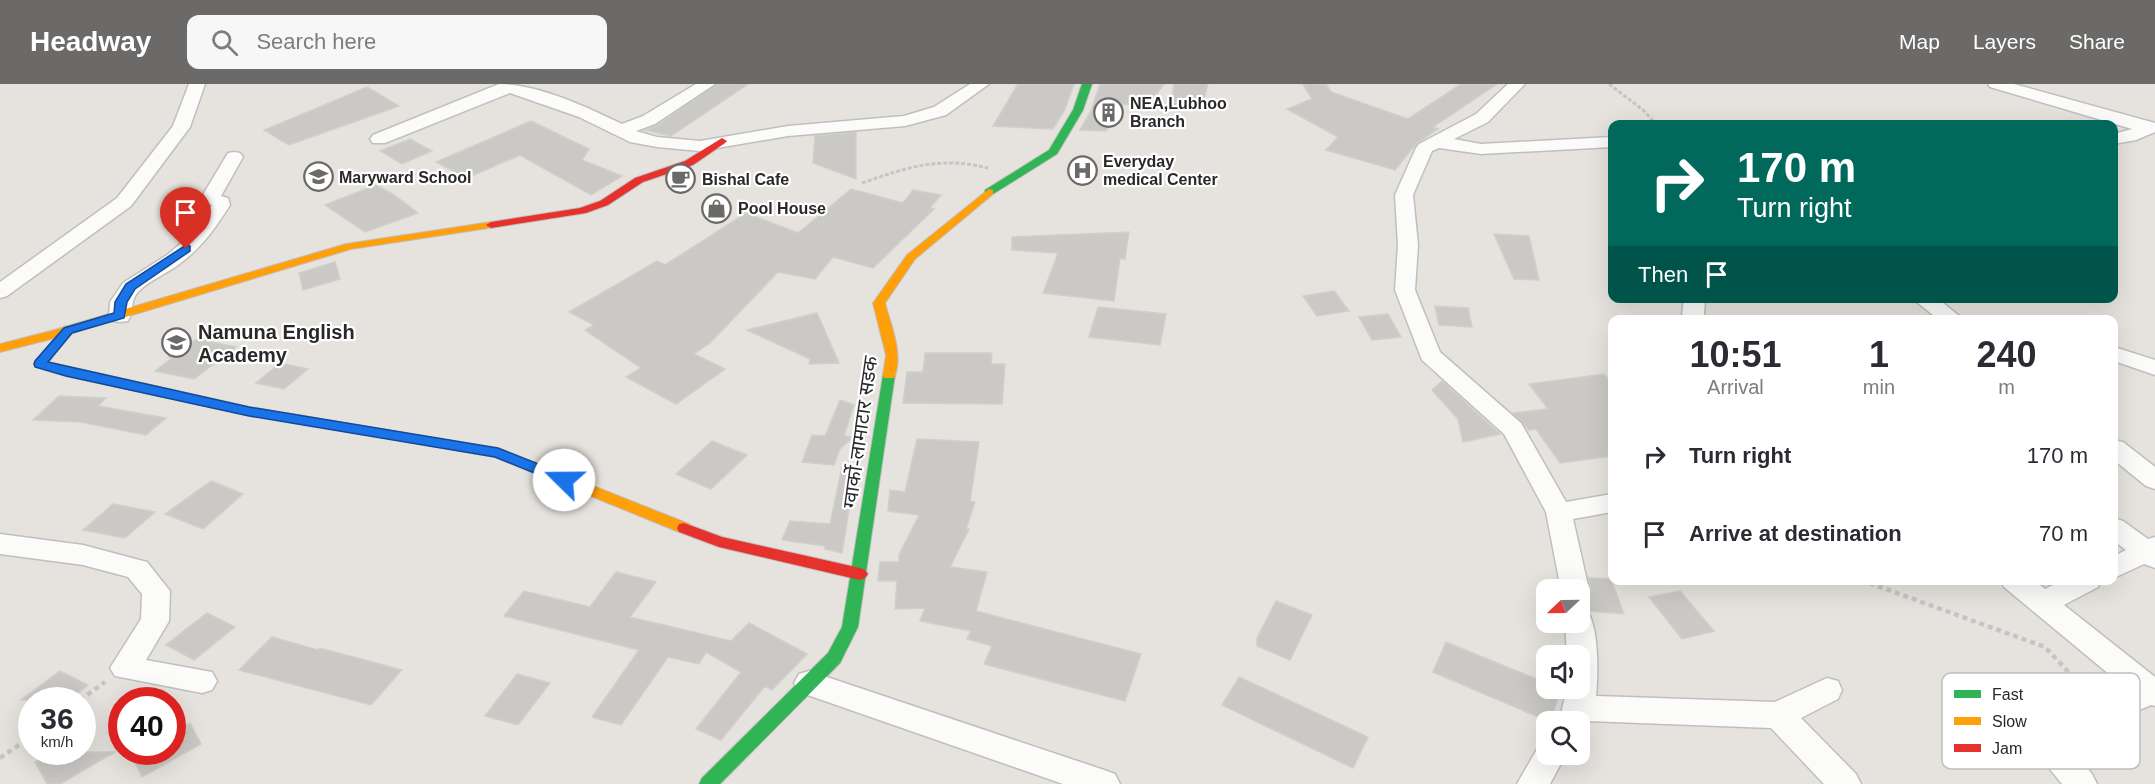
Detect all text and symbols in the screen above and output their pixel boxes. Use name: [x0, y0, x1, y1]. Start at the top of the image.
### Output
search box: [187, 15, 607, 69]
text: Headway: [30, 26, 151, 57]
icon: search: [208, 26, 241, 59]
text: Search here: [256, 29, 376, 54]
text: Map: [1899, 30, 1940, 53]
text: Layers: [1973, 30, 2036, 53]
text: Share: [2069, 30, 2125, 53]
place label: NEA,Lubhoo Branch: [1130, 95, 1227, 130]
building icon: NEA,Lubhoo Branch: [1093, 96, 1125, 128]
icon: right: [1638, 144, 1716, 222]
text: 170 m: [1737, 144, 1856, 191]
place label: Everyday medical Center: [1103, 153, 1218, 188]
hospital icon: Everyday medical Center: [1066, 154, 1098, 186]
school or university icon: Maryward School: [302, 161, 334, 193]
cafe icon: Bishal Cafe: [665, 163, 697, 195]
place label: Maryward School: [339, 169, 471, 186]
place label: Bishal Cafe: [702, 171, 789, 188]
pin: [160, 187, 211, 249]
shop icon: Pool House: [701, 192, 733, 224]
text: Turn right: [1737, 193, 1852, 223]
icon: arrive: [169, 196, 202, 229]
place label: Pool House: [738, 200, 826, 217]
icon: arrive: [1700, 258, 1733, 291]
text: Then: [1638, 262, 1688, 287]
place label: Namuna English Academy: [198, 321, 355, 366]
school or university icon: Namuna English Academy: [161, 327, 193, 359]
text: 10:51: [1689, 334, 1781, 375]
text: 1: [1869, 334, 1889, 375]
text: 240: [1976, 334, 2037, 375]
street label: ग्वार्को-लामाटार सडक: [838, 354, 882, 510]
text: Arrival: [1707, 376, 1764, 398]
text: min: [1863, 376, 1895, 398]
text: m: [1998, 376, 2015, 398]
icon: right: [1638, 440, 1671, 473]
text: Turn right: [1689, 443, 1791, 468]
text: 170 m: [2027, 443, 2088, 468]
position arrow: [532, 448, 596, 512]
icon: arrive: [1638, 518, 1671, 551]
text: Arrive at destination: [1689, 521, 1902, 546]
text: 70 m: [2039, 521, 2088, 546]
north arrow: [1536, 579, 1590, 633]
map controls: [1536, 579, 1590, 765]
button: sound: [1536, 645, 1590, 699]
legend: [1942, 673, 2140, 769]
text: Fast: [1992, 686, 2024, 703]
speed limit sign: 40: [108, 687, 186, 765]
text: 36: [40, 702, 74, 735]
button: search: [1536, 711, 1590, 765]
text: Slow: [1992, 713, 2027, 730]
text: km/h: [41, 733, 73, 750]
text: Jam: [1992, 740, 2022, 757]

